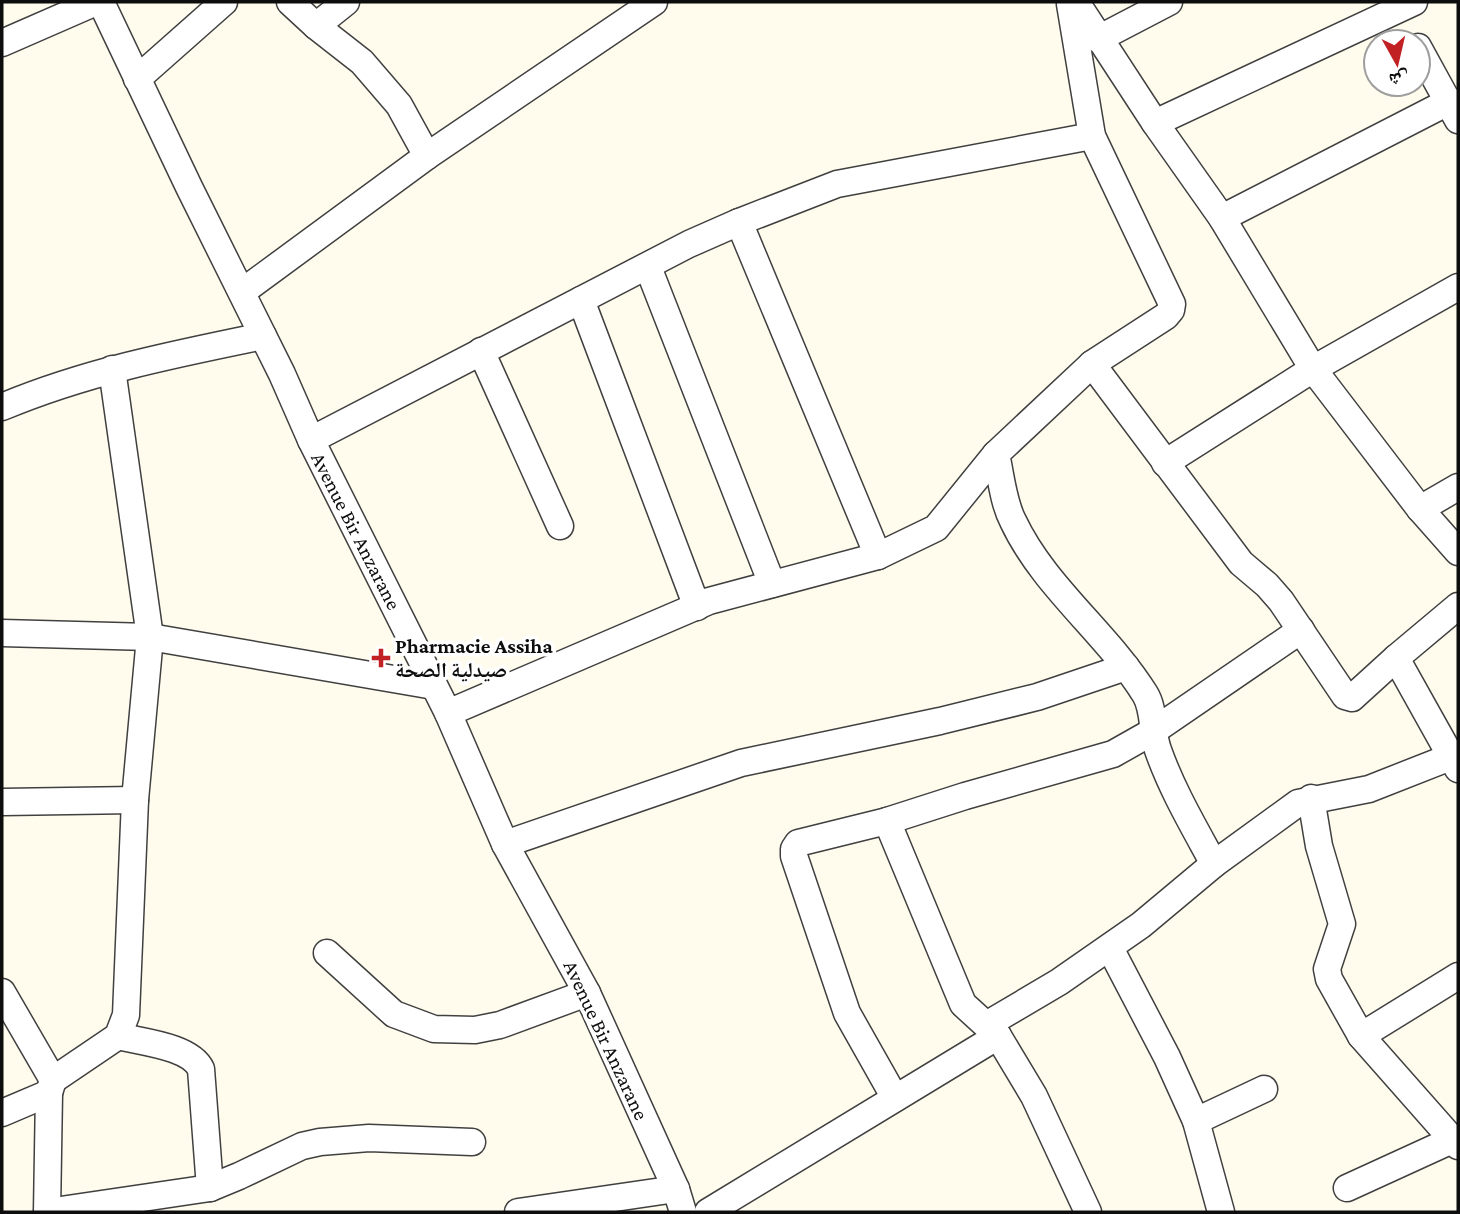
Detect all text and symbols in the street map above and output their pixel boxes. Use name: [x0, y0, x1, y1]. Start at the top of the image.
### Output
north arrow: [1362, 28, 1432, 98]
text: ش: [1388, 67, 1411, 91]
street label: Avenue Bir Anzarane: [306, 448, 406, 614]
place label: Pharmacie Assiha صيدلية الصحة: [395, 634, 553, 682]
marker: Pharmacie Assiha صيدلية الصحة: [373, 650, 389, 666]
street label: Avenue Bir Anzarane: [559, 956, 653, 1124]

